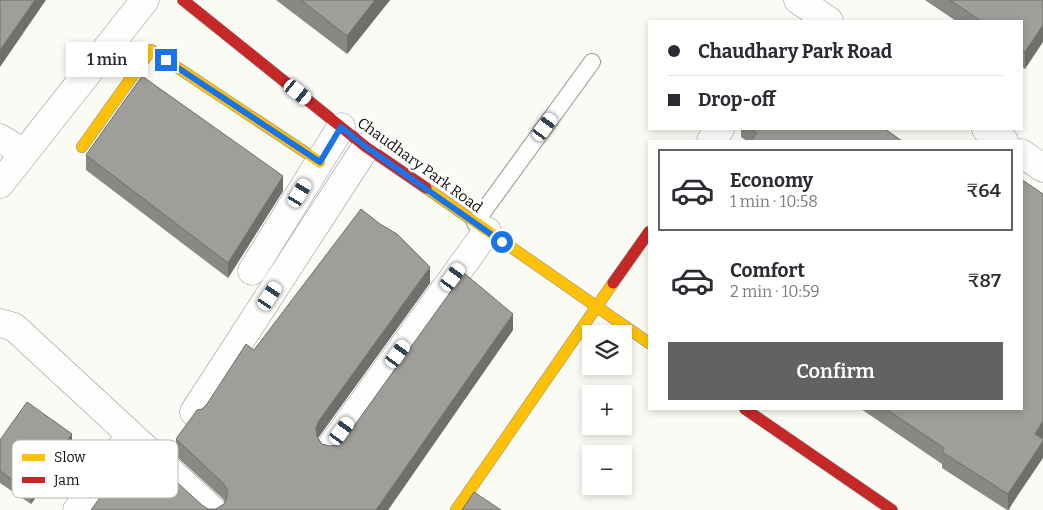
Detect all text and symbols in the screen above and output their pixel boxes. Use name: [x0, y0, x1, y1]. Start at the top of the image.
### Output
text: Chaudhary Park Road: [698, 40, 892, 63]
callout: 1 min: [66, 42, 148, 78]
route end: [155, 49, 177, 71]
text: 1 min: [87, 50, 127, 69]
car: [281, 77, 314, 107]
text: Drop-off: [698, 88, 776, 111]
car: [530, 110, 559, 144]
street label: Chaudhary Park Road: [354, 114, 486, 216]
icon: car: [670, 168, 715, 213]
text: Economy: [730, 169, 813, 192]
car: [285, 176, 314, 210]
text: ₹64: [966, 179, 1001, 202]
text: 1 min · 10:58: [730, 192, 818, 211]
route start: [491, 231, 513, 253]
icon: car: [670, 258, 715, 303]
text: Comfort: [730, 259, 805, 282]
car: [438, 260, 467, 294]
text: ₹87: [968, 269, 1001, 292]
car: [255, 279, 284, 313]
text: 2 min · 10:59: [730, 282, 820, 301]
map controls: [582, 325, 632, 495]
button: layers: [582, 325, 632, 375]
car: [383, 337, 412, 371]
button: Confirm: [668, 342, 1003, 400]
button: +: [582, 385, 632, 435]
car: [327, 414, 356, 448]
legend: [12, 440, 178, 498]
button: −: [582, 445, 632, 495]
text: Slow: [54, 449, 86, 466]
text: Jam: [53, 472, 80, 489]

